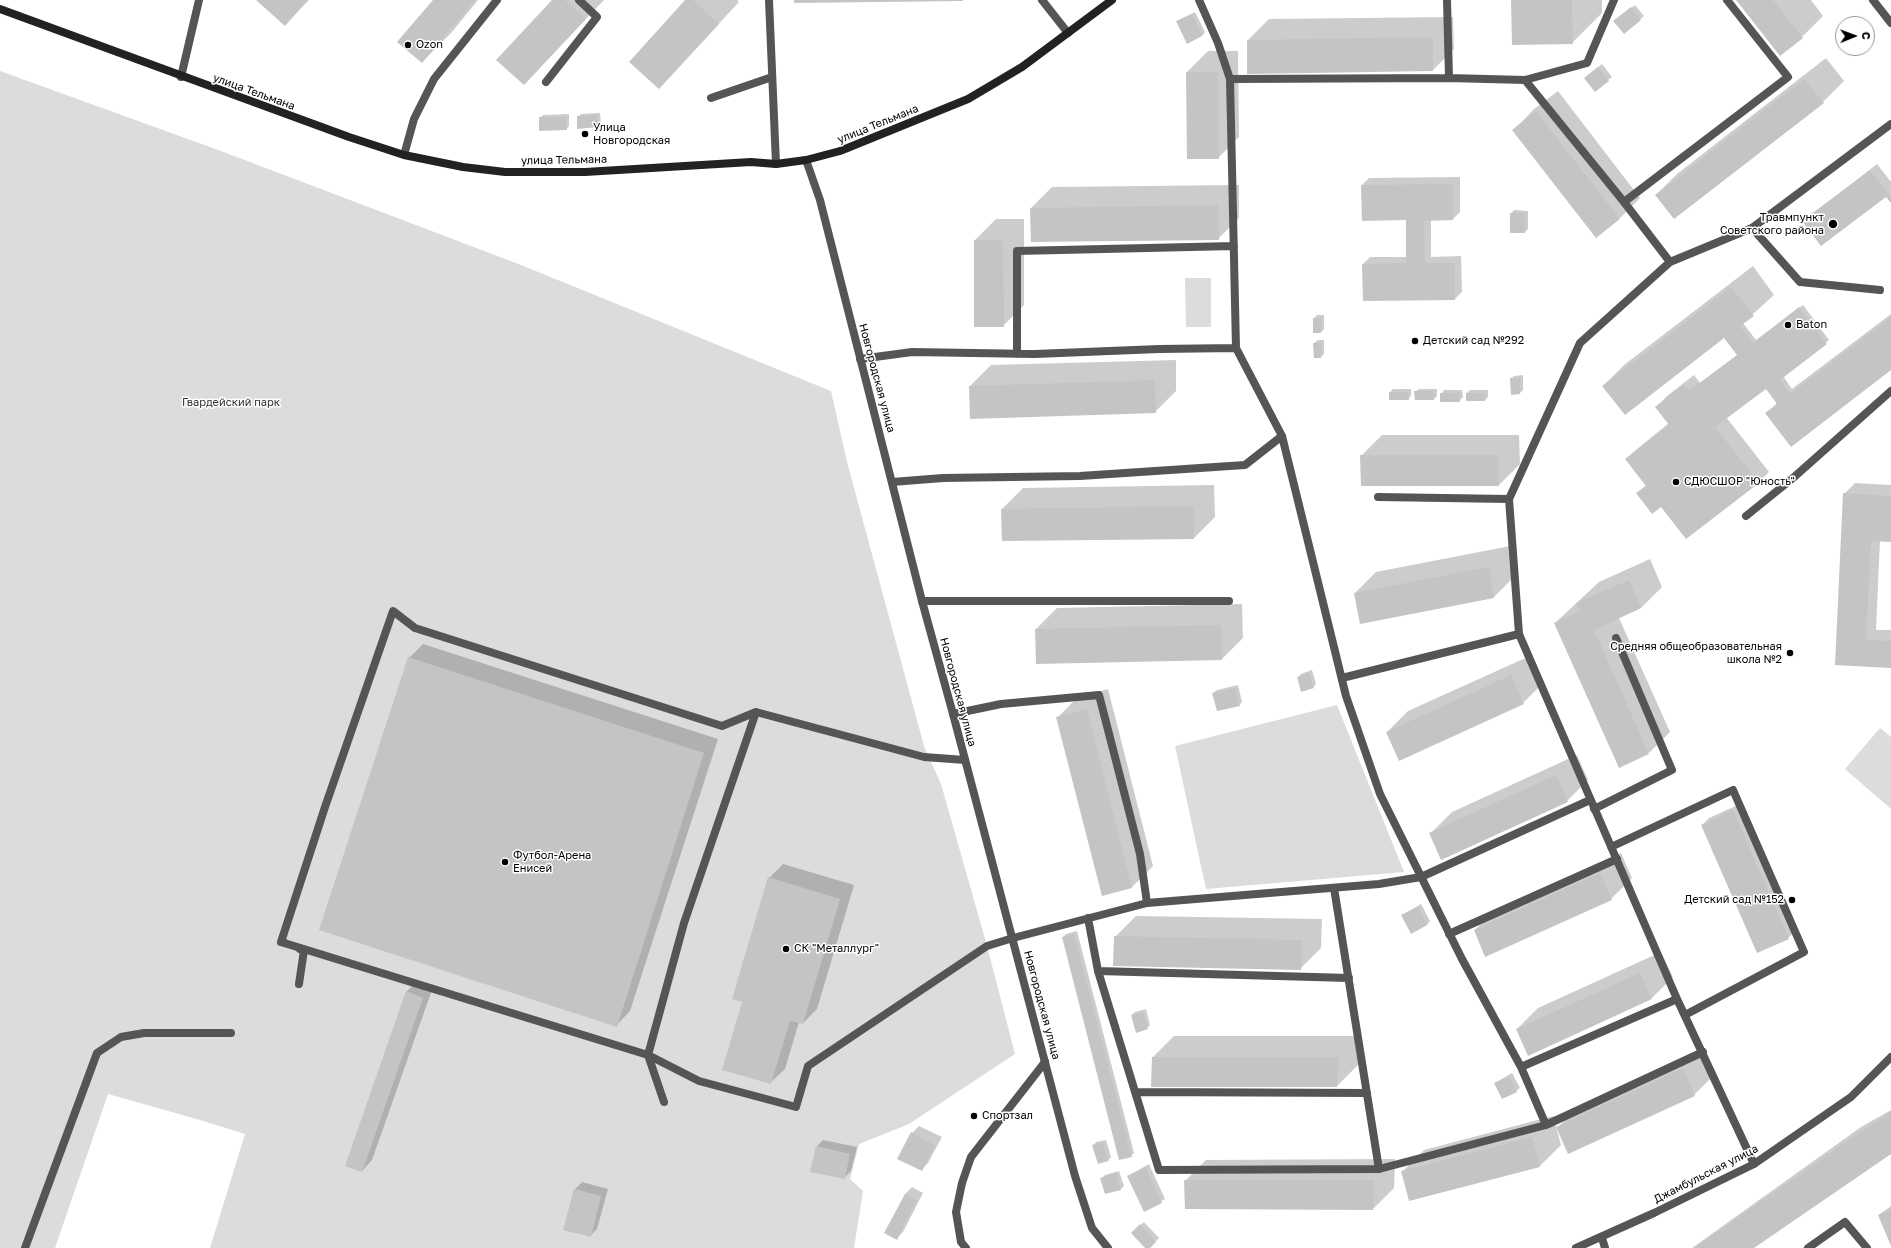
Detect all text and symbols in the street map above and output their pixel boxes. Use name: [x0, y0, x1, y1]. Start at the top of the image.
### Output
north arrow: [1835, 16, 1875, 56]
text: С: [1860, 32, 1873, 40]
place label: Ozon: [416, 38, 443, 52]
marker: Ozon: [403, 40, 413, 50]
street label: улица Тельмана: [211, 71, 297, 113]
street label: улица Тельмана: [835, 102, 921, 146]
place label: Улица Новгородская: [593, 121, 670, 147]
marker: Улица Новгородская: [580, 129, 590, 139]
street label: улица Тельмана: [521, 153, 607, 167]
place label: Травмпункт Советского района: [1720, 211, 1824, 237]
marker: Травмпункт Советского района: [1827, 218, 1839, 230]
place label: Baton: [1796, 318, 1827, 332]
marker: Baton: [1783, 320, 1793, 330]
street label: Новгородская улица: [856, 322, 898, 434]
place label: Детский сад №292: [1423, 334, 1524, 348]
marker: Детский сад №292: [1410, 336, 1420, 346]
park label: Гвардейский парк: [182, 396, 280, 410]
place label: СДЮСШОР "Юность": [1684, 475, 1795, 489]
marker: СДЮСШОР "Юность": [1671, 477, 1681, 487]
street label: Новгородская улица: [937, 636, 979, 748]
place label: Средняя общеобразовательная школа №2: [1610, 640, 1782, 666]
marker: Средняя общеобразовательная школа №2: [1785, 648, 1795, 658]
place label: Футбол-Арена Енисей: [513, 849, 591, 875]
marker: Футбол-Арена Енисей: [500, 857, 510, 867]
place label: Детский сад №152: [1684, 893, 1784, 907]
marker: Детский сад №152: [1787, 895, 1797, 905]
place label: СК "Металлург": [794, 942, 879, 956]
marker: СК "Металлург": [781, 944, 791, 954]
street label: Новгородская улица: [1021, 949, 1063, 1061]
place label: Спортзал: [982, 1109, 1033, 1123]
marker: Спортзал: [969, 1111, 979, 1121]
street label: Джамбульская улица: [1652, 1142, 1760, 1206]

